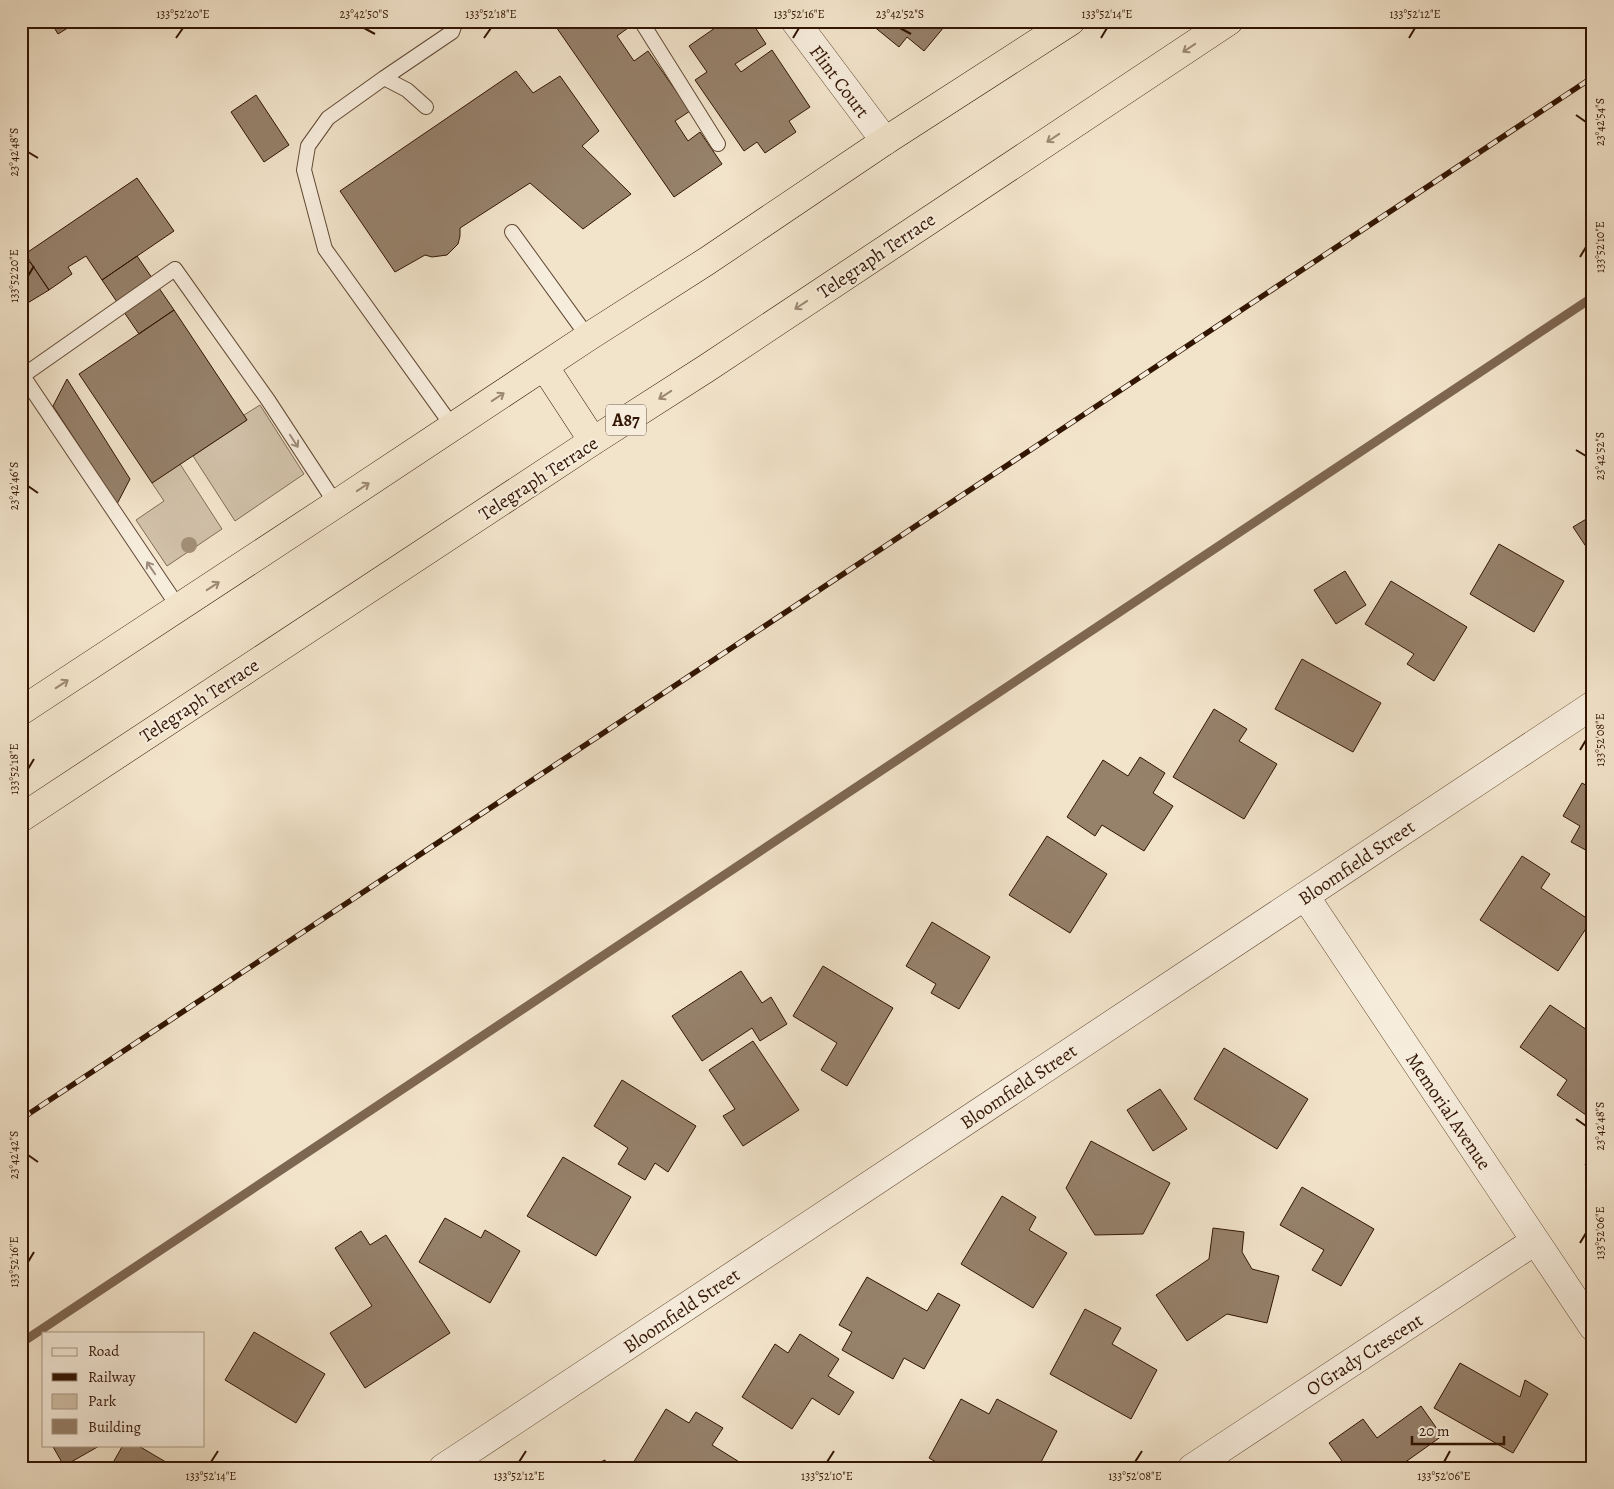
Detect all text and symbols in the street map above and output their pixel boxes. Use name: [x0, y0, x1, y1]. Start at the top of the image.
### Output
text: 133°52'20"E: [156, 6, 210, 22]
text: 23°42'50"S: [339, 6, 389, 22]
text: 133°52'18"E: [465, 6, 517, 22]
text: 133°52'16"E: [773, 6, 825, 22]
text: 23°42'52"S: [876, 6, 924, 22]
text: 133°52'14"E: [1082, 6, 1132, 22]
text: 133°52'12"E: [1389, 6, 1441, 22]
street label: Flint Court: [803, 40, 875, 123]
one-way arrow: [1182, 43, 1196, 53]
text: 23°42'54"S: [1592, 98, 1608, 146]
text: 23°42'48"S: [6, 128, 22, 176]
one-way arrow: [1046, 133, 1060, 143]
street label: Telegraph Terrace: [812, 207, 941, 305]
text: 133°52'10"E: [1592, 221, 1608, 273]
text: 133°52'20"E: [6, 249, 22, 303]
one-way arrow: [794, 300, 808, 310]
one-way arrow: [659, 390, 673, 400]
one-way arrow: [491, 392, 505, 402]
road number: A87: [606, 404, 646, 436]
street label: Telegraph Terrace: [474, 431, 603, 527]
text: 23°42'52"S: [1592, 432, 1608, 480]
one-way arrow: [290, 433, 300, 447]
text: 23°42'46"S: [6, 462, 22, 510]
one-way arrow: [356, 482, 370, 492]
one-way arrow: [146, 561, 157, 575]
one-way arrow: [205, 580, 219, 590]
street label: Telegraph Terrace: [135, 653, 264, 749]
one-way arrow: [55, 679, 69, 689]
text: 133°52'08"E: [1592, 713, 1608, 767]
text: 133°52'18"E: [6, 743, 22, 795]
street label: Bloomfield Street: [1293, 814, 1420, 912]
street label: Bloomfield Street: [955, 1038, 1082, 1136]
street label: Memorial Avenue: [1399, 1048, 1497, 1175]
text: 23°42'48"S: [1592, 1102, 1608, 1150]
text: 23°42'42"S: [6, 1131, 22, 1179]
text: 133°52'06"E: [1592, 1206, 1608, 1260]
text: 133°52'16"E: [6, 1236, 22, 1288]
street label: Bloomfield Street: [618, 1262, 745, 1360]
street label: O'Grady Crescent: [1301, 1307, 1428, 1402]
legend: [42, 1332, 205, 1446]
text: Road: [88, 1341, 120, 1361]
text: Railway: [88, 1367, 136, 1387]
text: Park: [88, 1391, 117, 1411]
scale bar: [1412, 1414, 1504, 1446]
text: Building: [88, 1417, 141, 1437]
text: 20 m: [1419, 1421, 1450, 1441]
text: 133°52'14"E: [186, 1468, 236, 1484]
text: 133°52'12"E: [493, 1468, 545, 1484]
text: 133°52'10"E: [801, 1468, 853, 1484]
text: 133°52'08"E: [1108, 1468, 1162, 1484]
text: 133°52'06"E: [1417, 1468, 1471, 1484]

